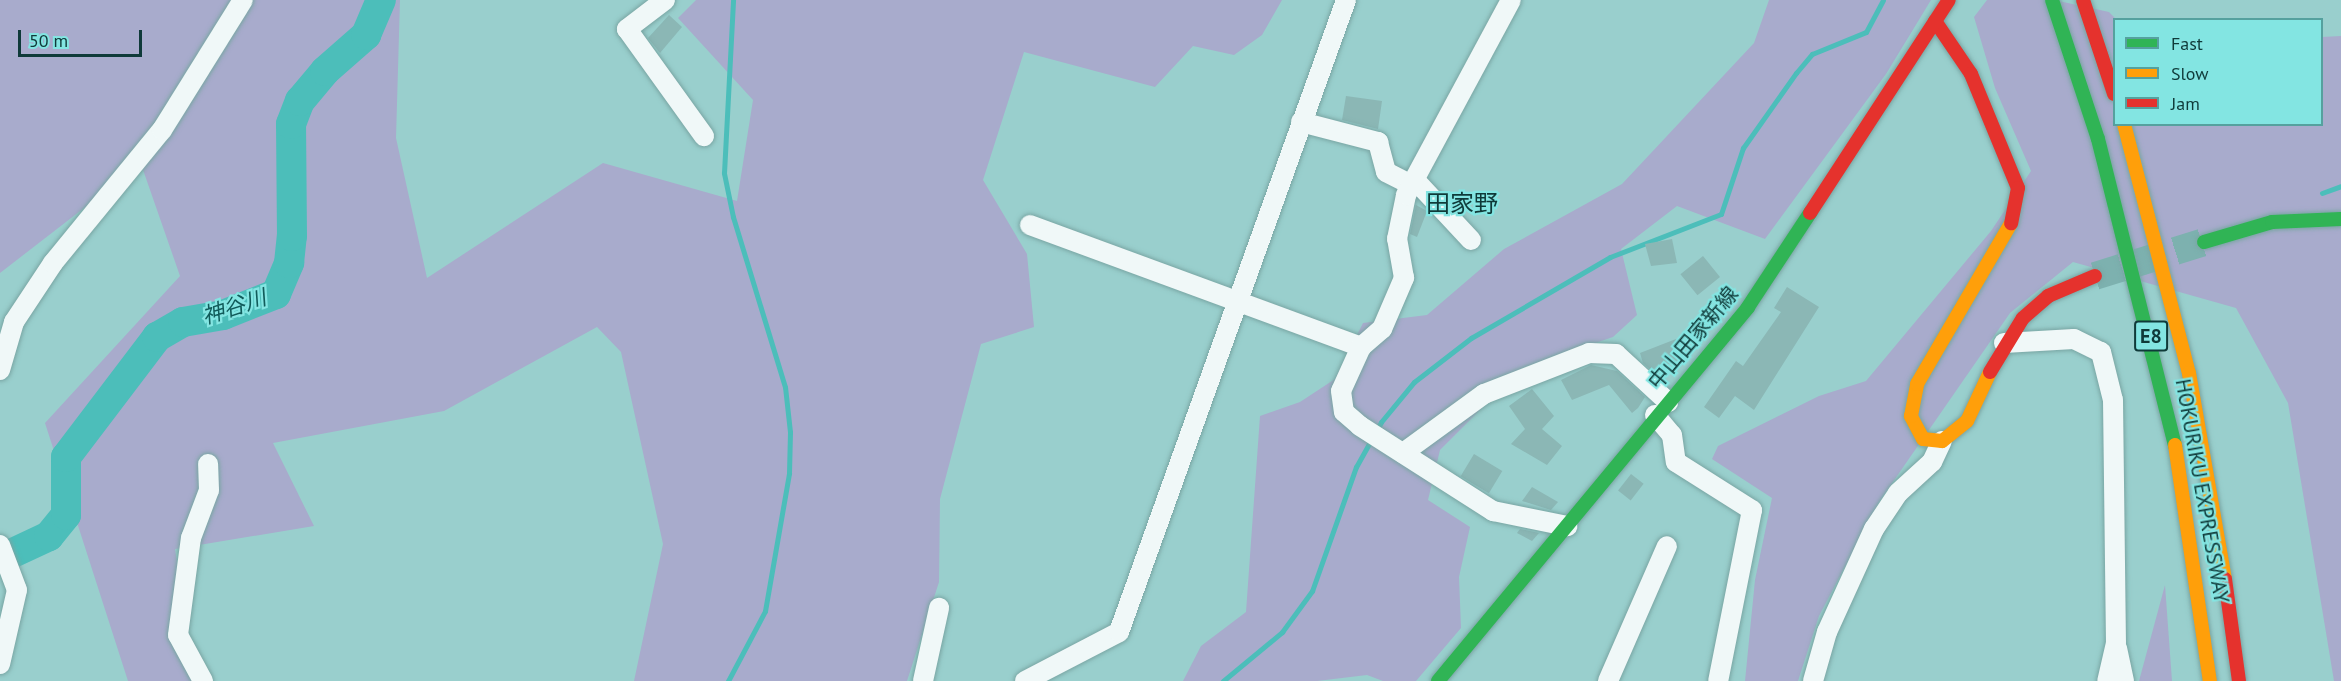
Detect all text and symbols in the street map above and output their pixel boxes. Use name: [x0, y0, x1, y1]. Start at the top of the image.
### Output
scale bar: [21, 18, 146, 56]
legend: [2113, 18, 2323, 126]
text: 50 m: [29, 29, 68, 52]
text: Fast: [2171, 32, 2203, 55]
text: Slow: [2171, 62, 2209, 85]
text: Jam: [2171, 92, 2200, 115]
district label: 田家野: [1426, 190, 1498, 218]
street label: 中山田家新線: [1643, 282, 1743, 394]
water label: 神谷川: [199, 284, 269, 330]
road number: E8: [2133, 319, 2169, 353]
street label: HOKURIKU EXPRESSWAY: [2170, 377, 2234, 605]

